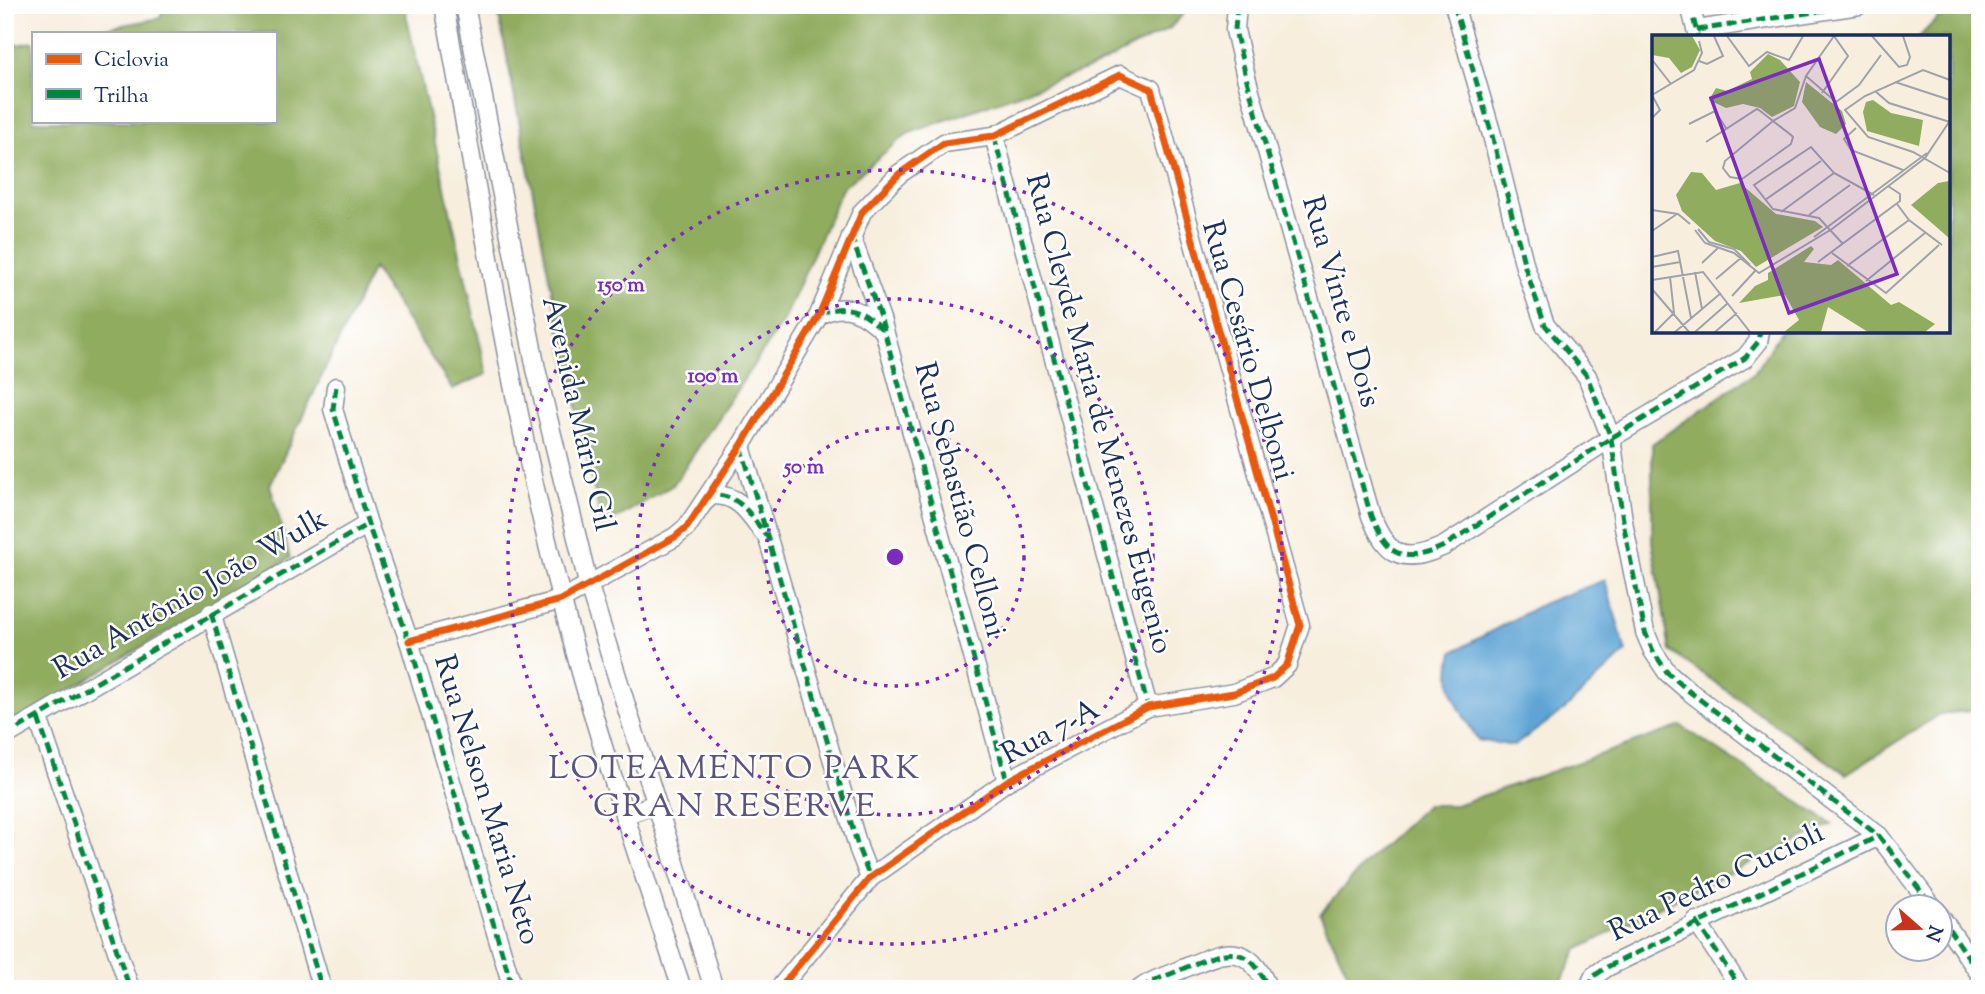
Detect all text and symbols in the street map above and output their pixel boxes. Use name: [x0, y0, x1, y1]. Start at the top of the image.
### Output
legend: [32, 32, 276, 122]
inset map: [1652, 35, 1950, 332]
text: Ciclovia: [94, 46, 169, 76]
text: Trilha: [94, 82, 149, 112]
street label: Rua Cleyde Maria de Menezes Eugenio: [1013, 169, 1183, 659]
street label: Rua Vinte e Dois: [1289, 191, 1391, 413]
street label: Rua Cesário Delboni: [1189, 216, 1305, 486]
text: 150 m: [597, 271, 645, 301]
street label: Avenida Mário Gil: [529, 292, 625, 536]
street label: Rua Sebastião Celloni: [902, 358, 1016, 642]
text: 100 m: [688, 362, 739, 392]
text: 50 m: [782, 453, 825, 483]
street label: Rua Antônio João Wulk: [46, 499, 336, 691]
centre of rings: [883, 545, 907, 569]
street label: Rua Nelson Maria Neto: [421, 650, 551, 950]
street label: Rua 7-A: [994, 689, 1108, 777]
district label: LOTEAMENTO PARK GRAN RESERVE: [549, 746, 921, 832]
street label: Rua Pedro Cucioli: [1602, 812, 1832, 954]
north arrow: [1884, 892, 1954, 962]
text: N: [1917, 921, 1948, 945]

